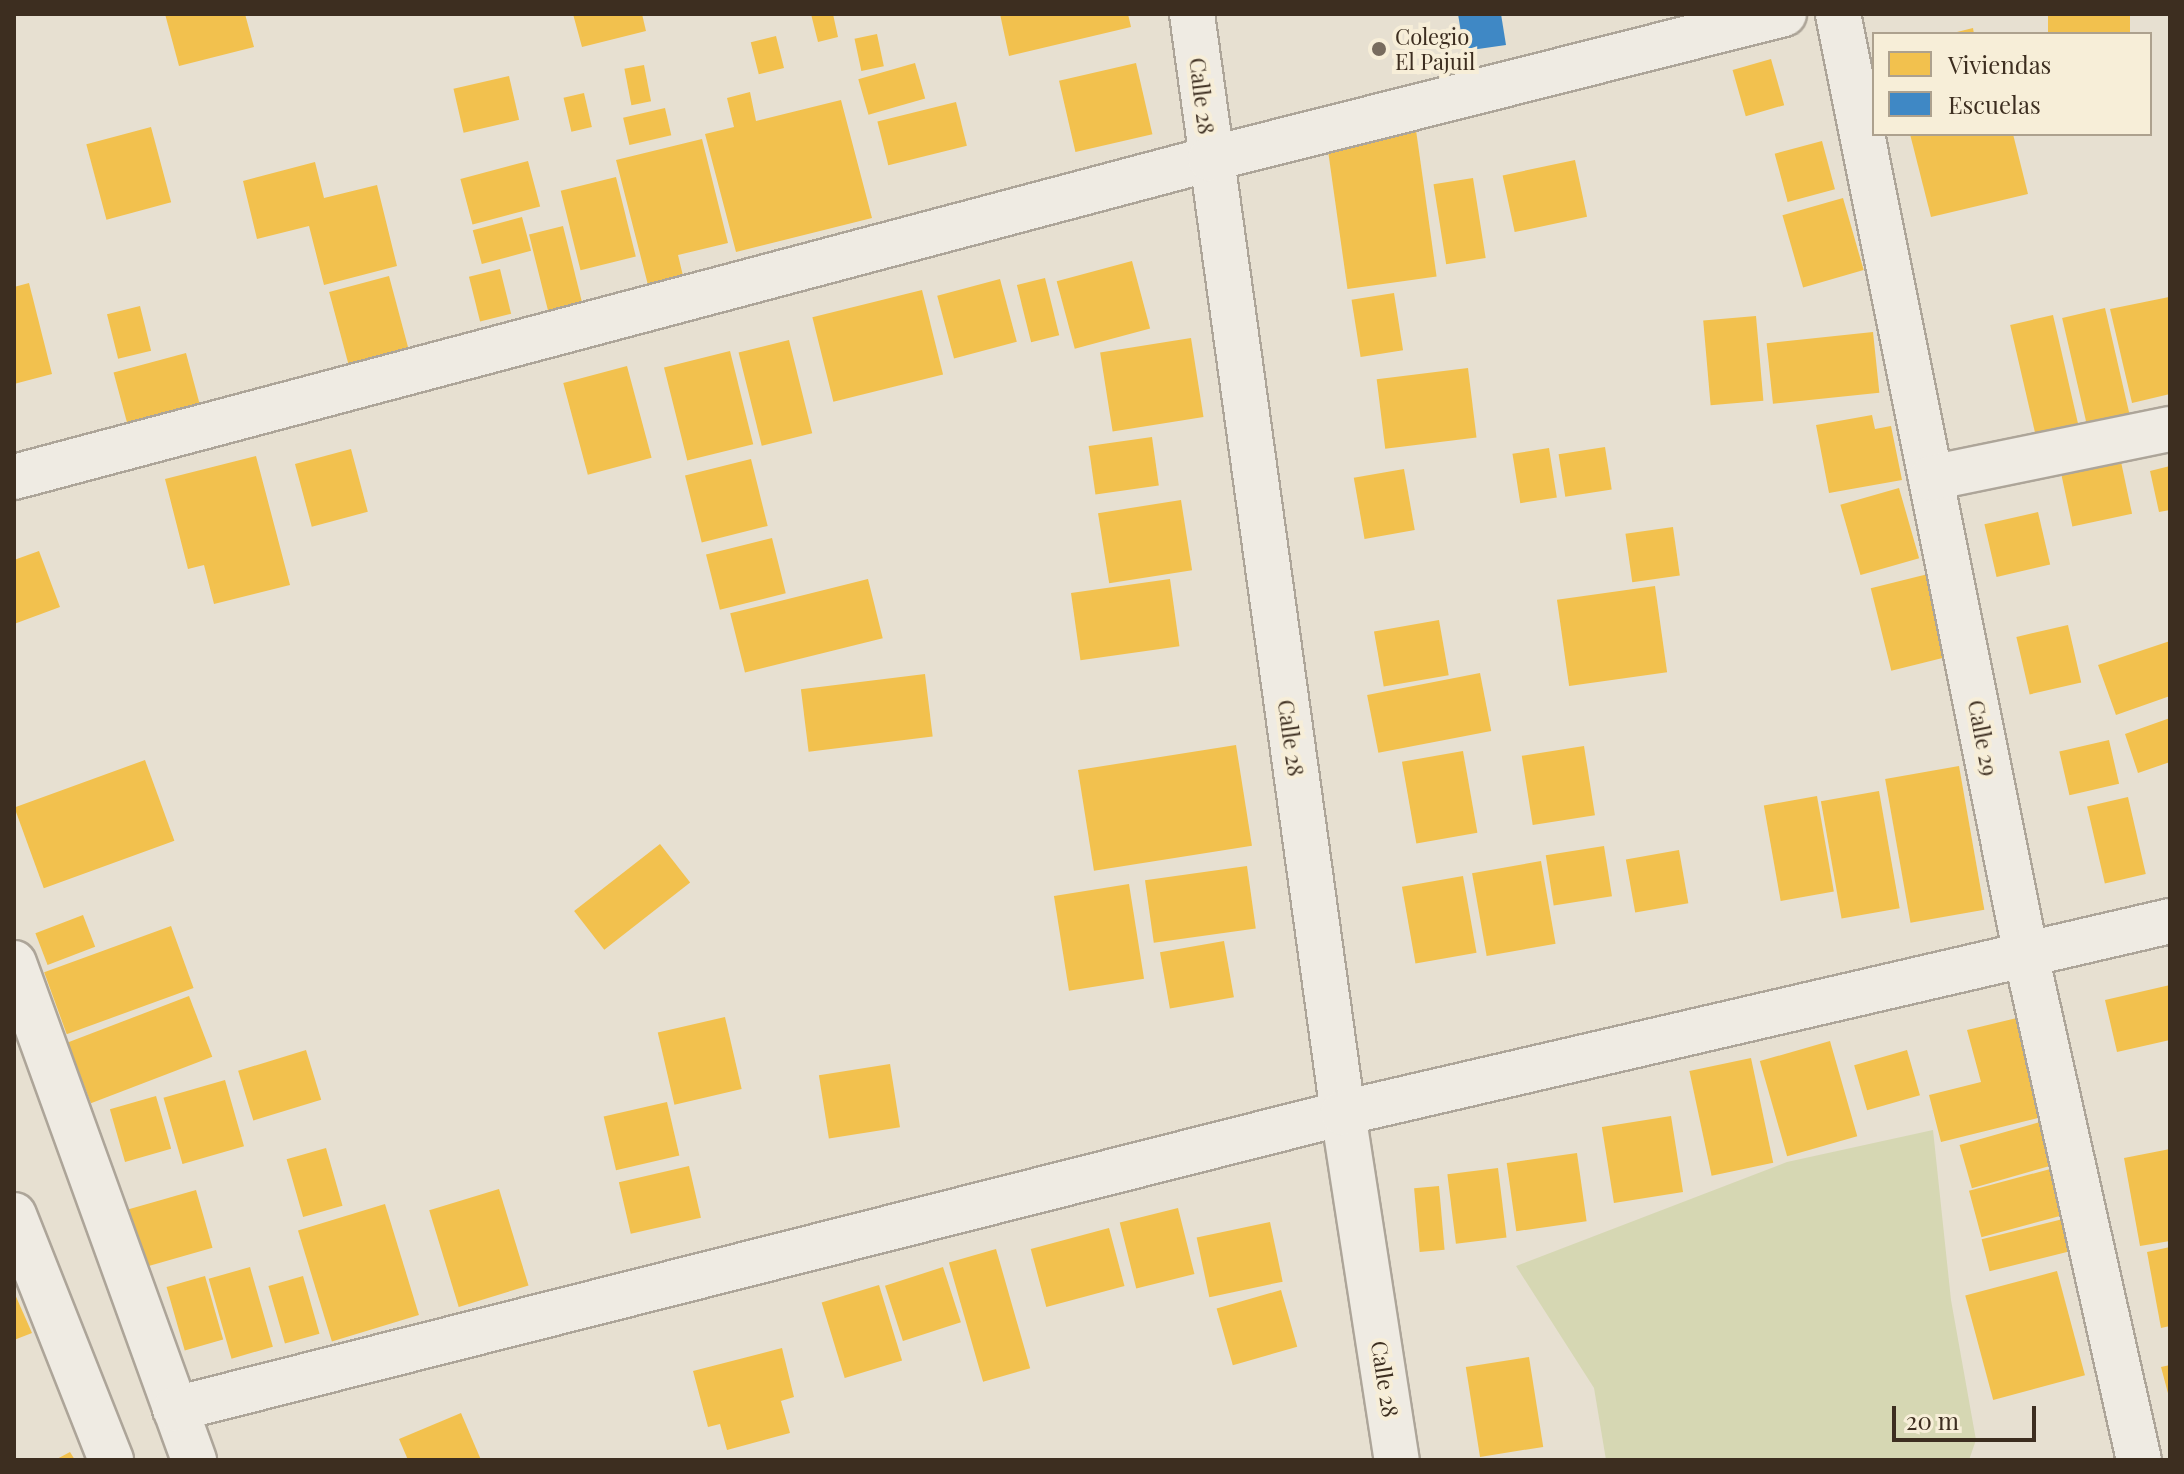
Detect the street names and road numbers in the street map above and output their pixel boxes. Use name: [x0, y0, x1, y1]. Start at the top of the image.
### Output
street label: Calle 28: [1184, 56, 1220, 136]
street label: Calle 28: [1273, 698, 1309, 778]
street label: Calle 29: [1963, 698, 2003, 778]
street label: Calle 28: [1366, 1339, 1404, 1419]

